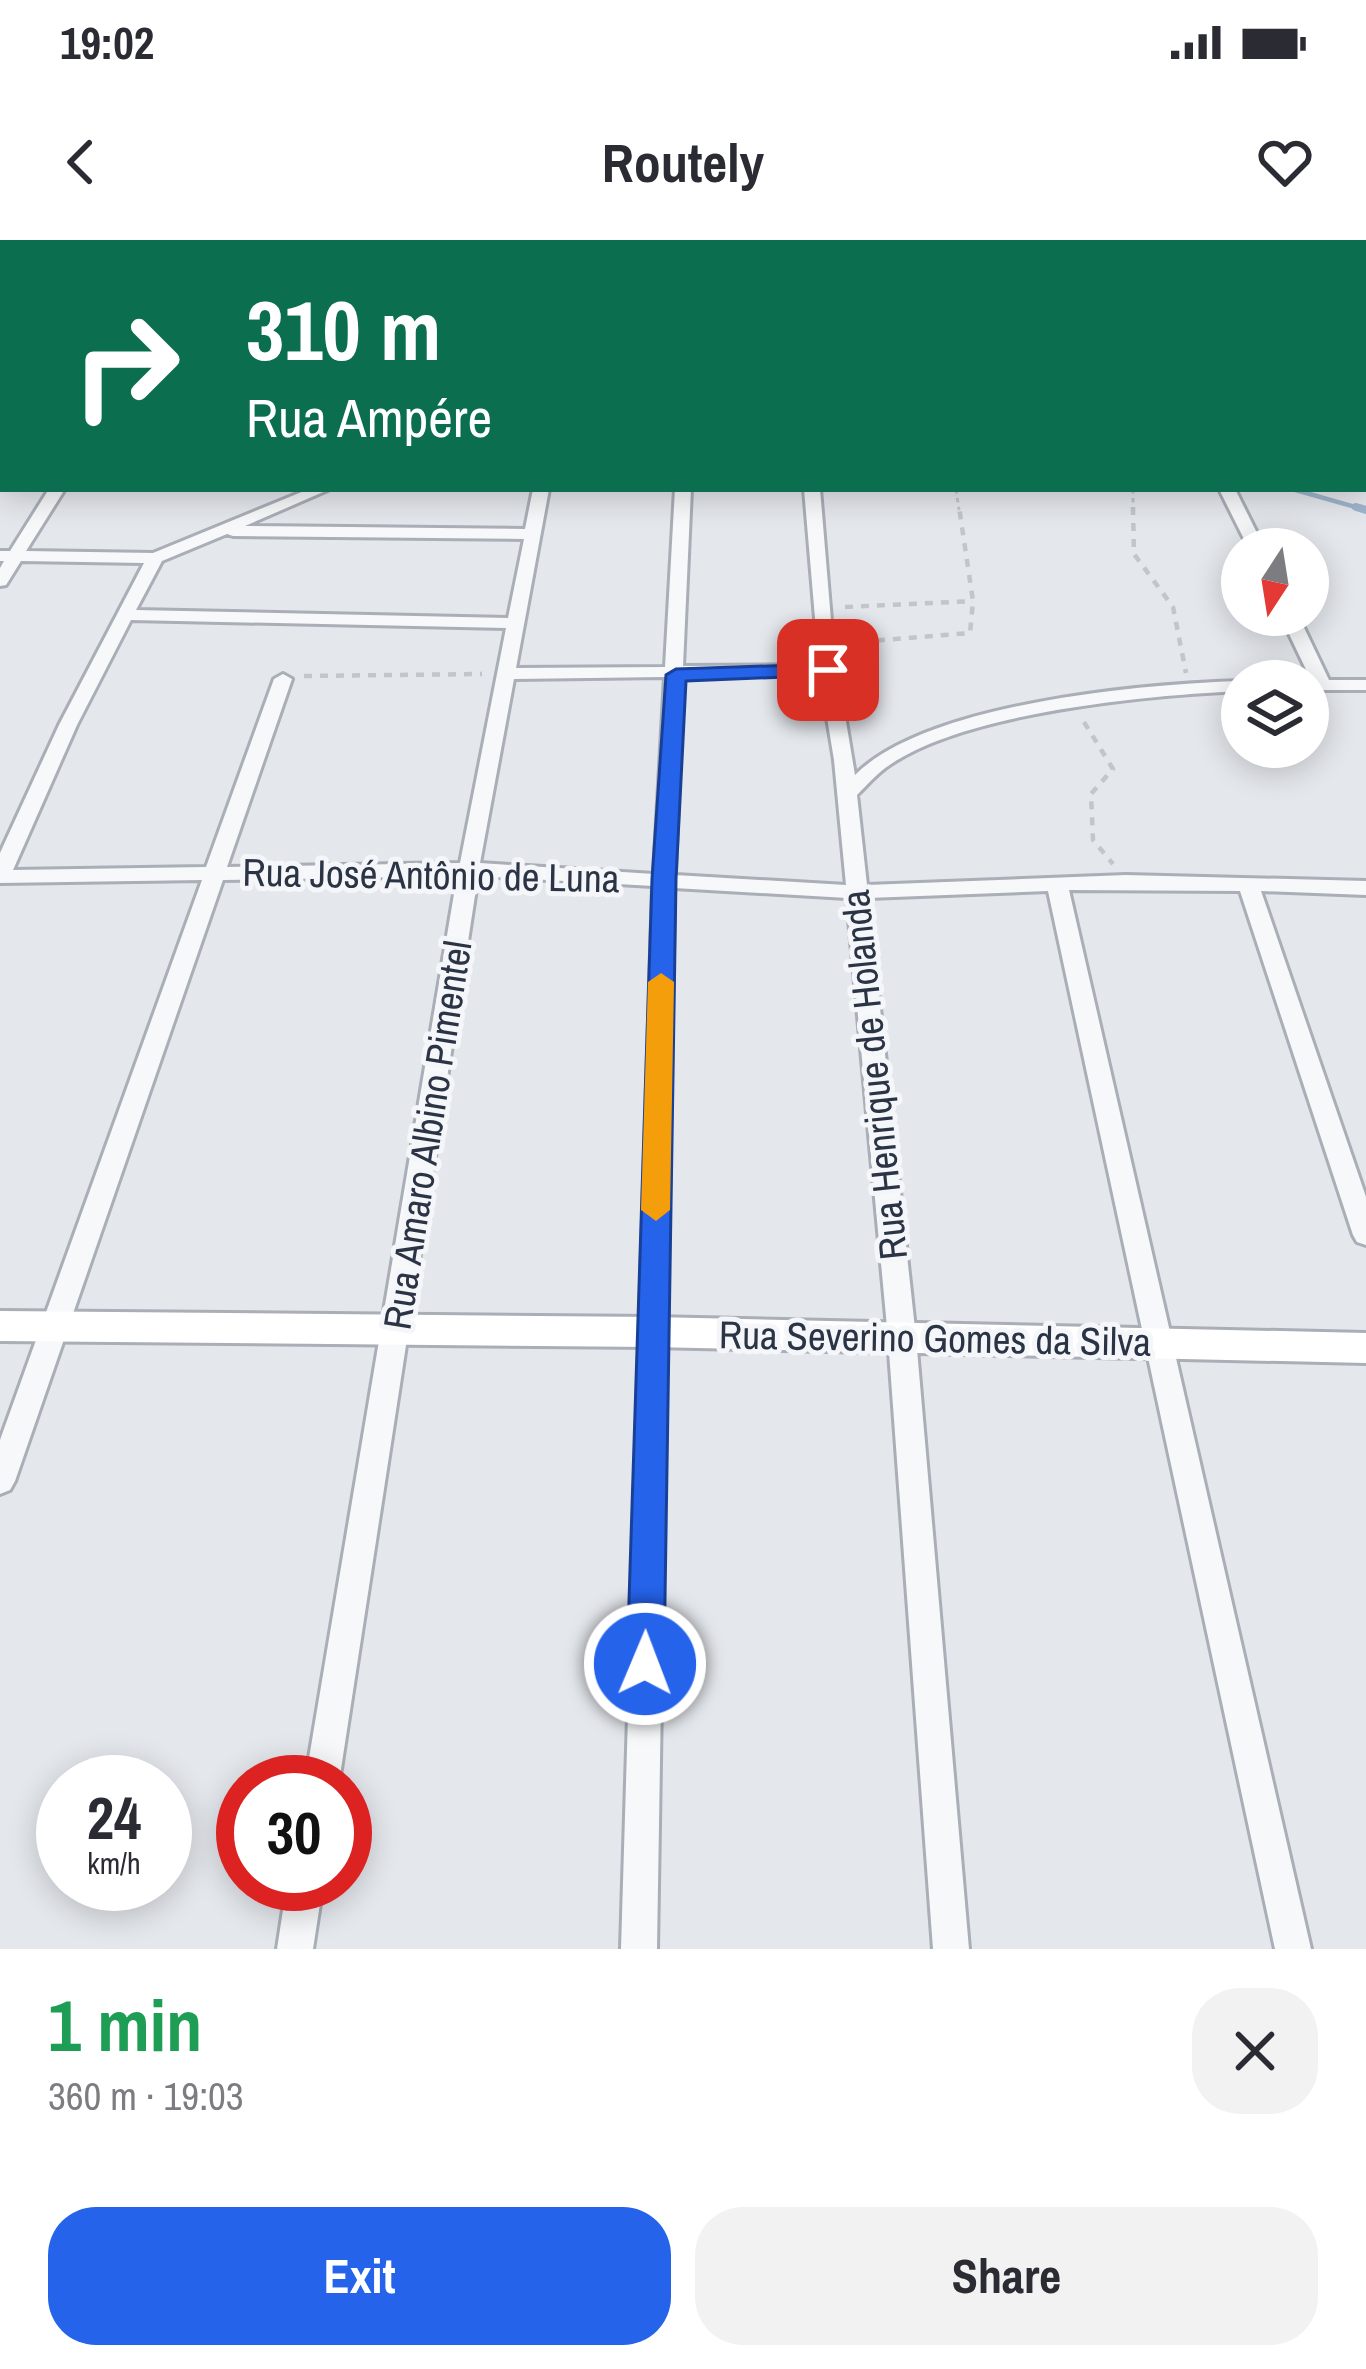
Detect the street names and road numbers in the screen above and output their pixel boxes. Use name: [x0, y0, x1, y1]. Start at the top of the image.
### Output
street label: Rua José Antônio de Luna: [242, 846, 620, 904]
street label: Rua Henrique de Holanda: [829, 887, 919, 1262]
street label: Rua Amaro Albino Pimentel: [371, 937, 483, 1333]
street label: Rua Severino Gomes da Silva: [719, 1308, 1152, 1368]

